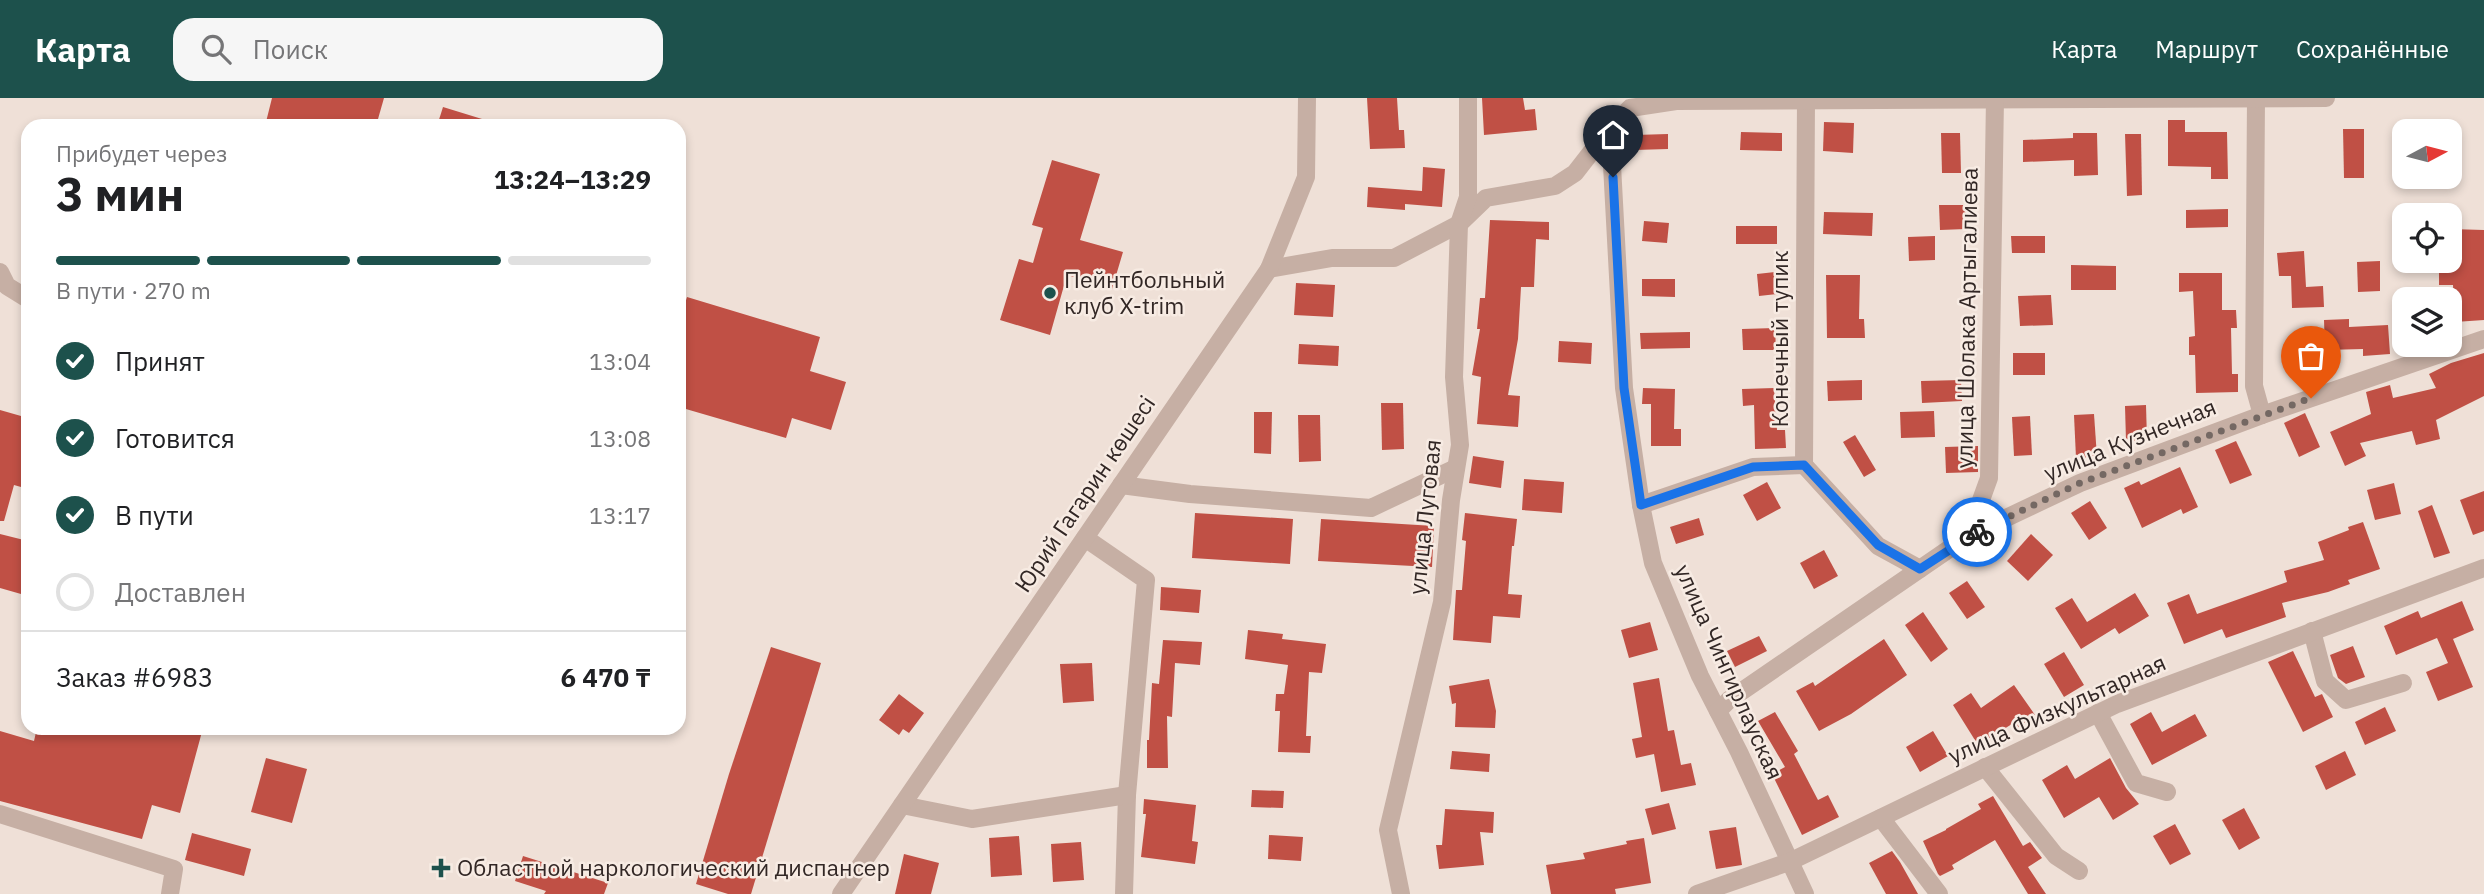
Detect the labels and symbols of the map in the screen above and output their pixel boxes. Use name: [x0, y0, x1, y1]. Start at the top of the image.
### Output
pin: [1583, 105, 1643, 177]
north arrow: [2392, 119, 2462, 189]
street label: улица Шолака Артыгалиева: [1948, 167, 1984, 469]
street label: Конечный тупик: [1764, 250, 1794, 428]
place label: Пейнтбольный клуб X-trim: [1064, 264, 1225, 320]
marker: Пейнтбольный клуб X-trim: [1042, 285, 1058, 301]
pin: [2281, 326, 2341, 398]
street label: Юрий Гагарин көшесі: [1007, 389, 1161, 598]
street label: улица Кузнечная: [2039, 391, 2220, 487]
street label: улица Луговая: [1401, 438, 1447, 596]
courier: [1942, 497, 2012, 567]
street label: улица Чингирлауская: [1669, 559, 1791, 784]
street label: улица Физкультарная: [1943, 647, 2170, 770]
place label: Областной наркологический диспансер: [457, 852, 890, 882]
marker: Областной наркологический диспансер: [431, 858, 451, 878]

